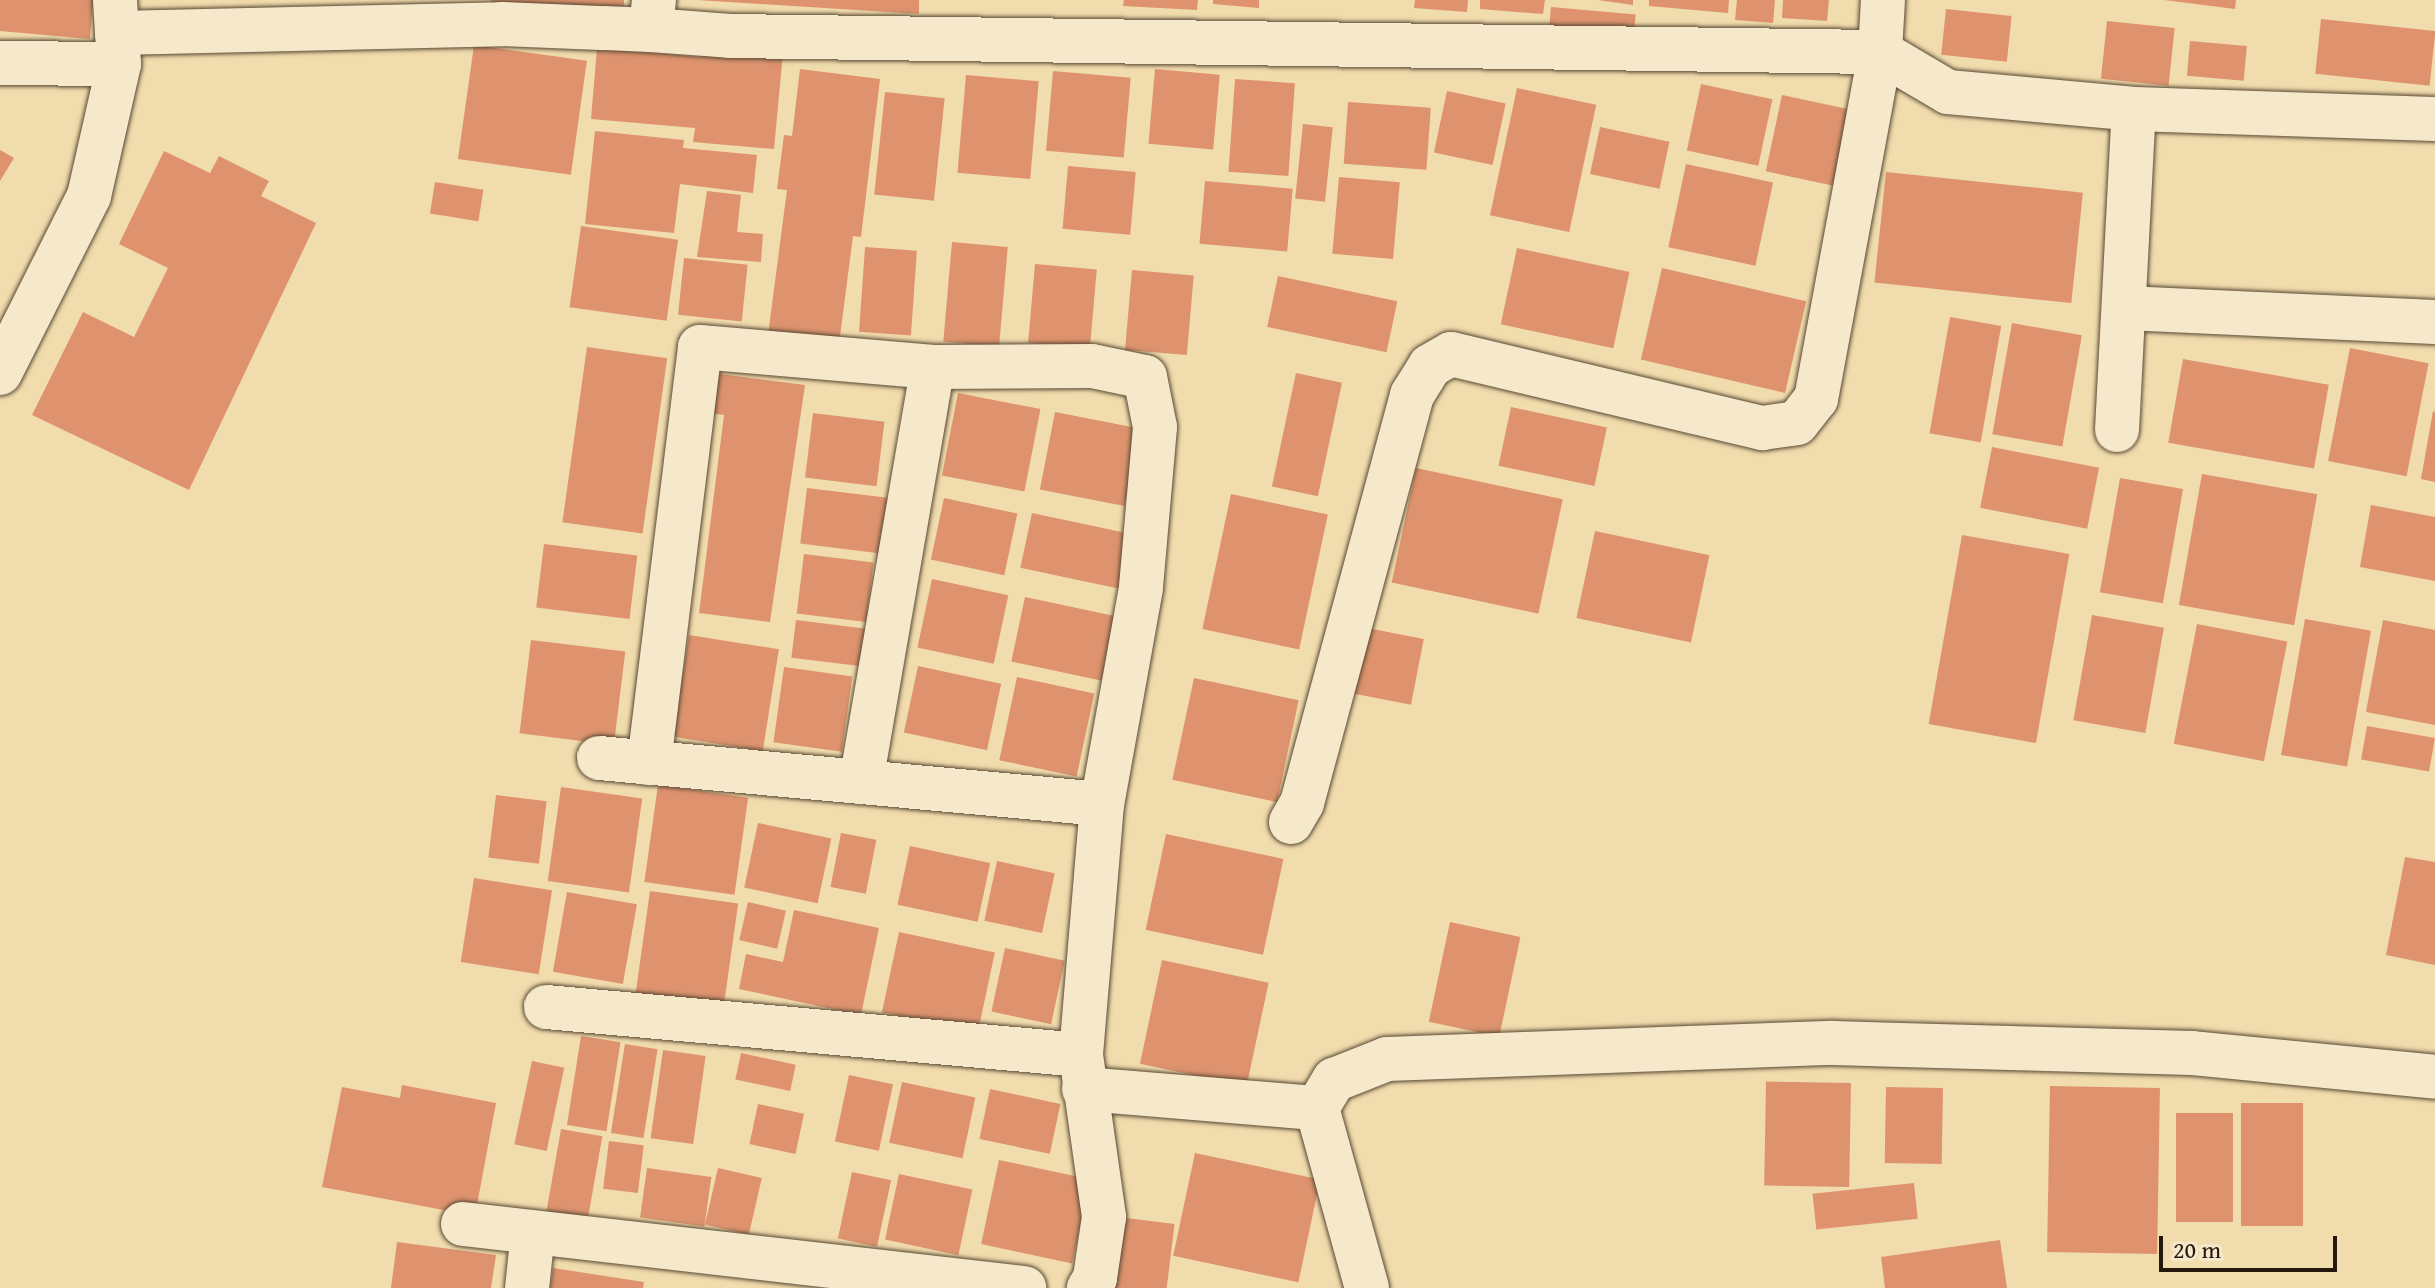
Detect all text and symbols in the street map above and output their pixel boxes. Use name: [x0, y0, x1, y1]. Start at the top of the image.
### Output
scale bar: [2163, 1220, 2341, 1270]
text: 20 m: [2173, 1232, 2221, 1267]

